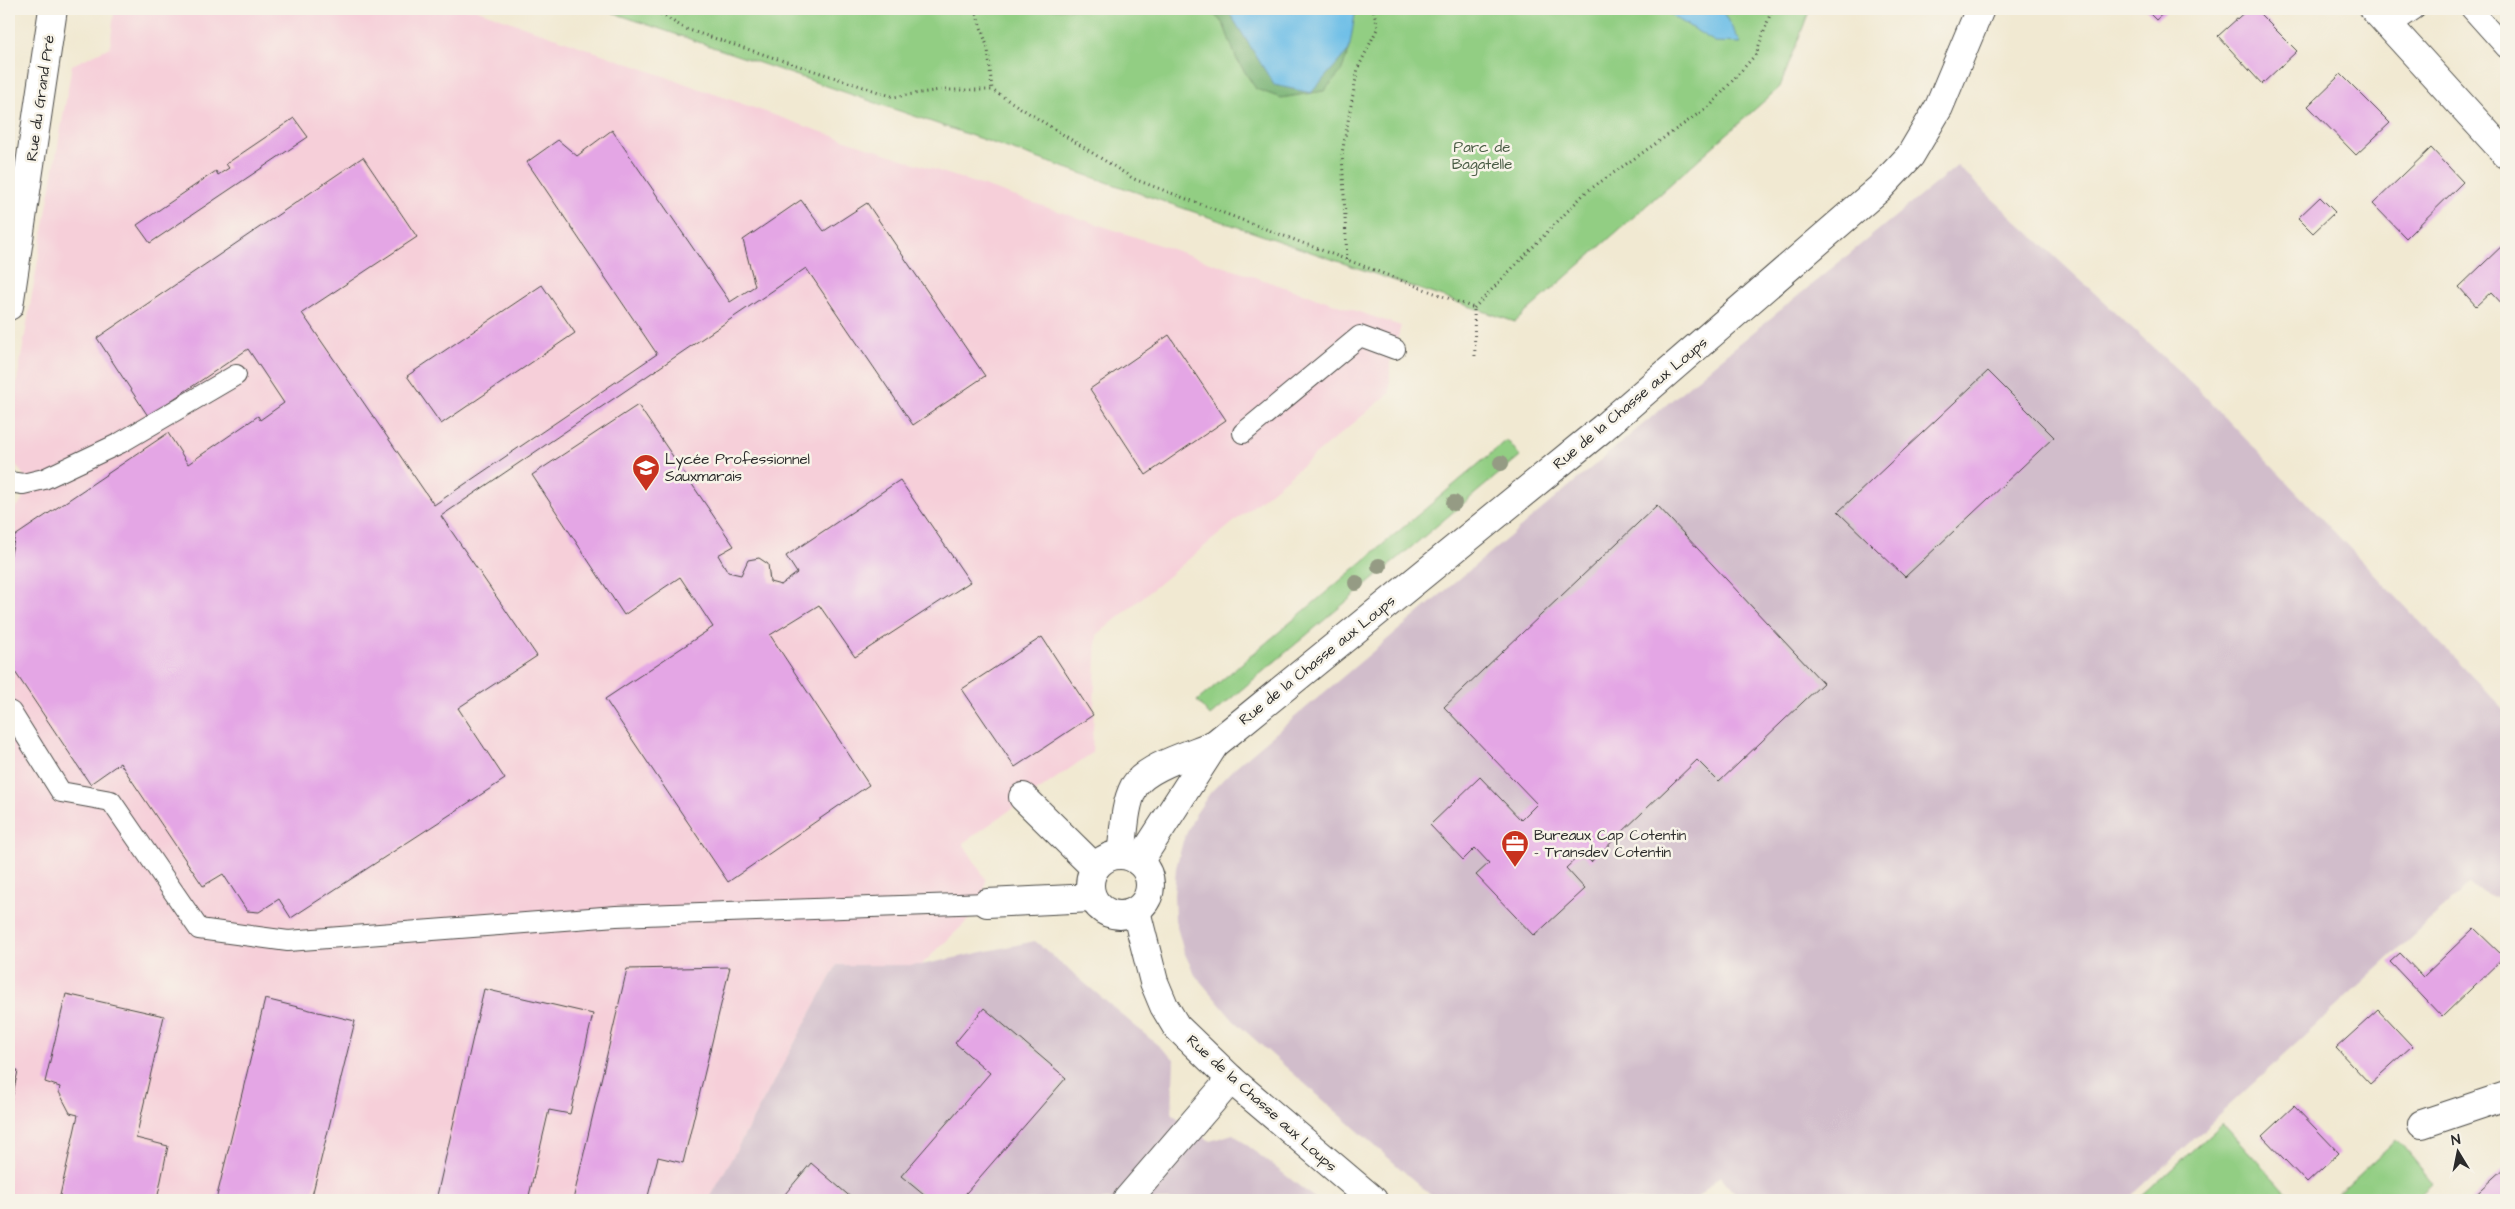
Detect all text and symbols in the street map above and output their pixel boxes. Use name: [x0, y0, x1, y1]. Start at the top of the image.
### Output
street label: Rue du Grand Pré: [21, 34, 60, 163]
park label: Parc de Bagatelle: [1452, 137, 1512, 176]
street label: Rue de la Chasse aux Loups: [1549, 332, 1712, 474]
place label: Lycée Professionnel Sauxmarais: [665, 449, 810, 487]
school or university icon: Lycée Professionnel Sauxmarais: [631, 453, 661, 492]
street label: Rue de la Chasse aux Loups: [1235, 590, 1400, 730]
place label: Bureaux Cap Cotentin - Transdev Cotentin: [1534, 825, 1687, 863]
office icon: Bureaux Cap Cotentin - Transdev Cotentin: [1500, 829, 1530, 868]
street label: Rue de la Chasse aux Loups: [1182, 1030, 1342, 1177]
north arrow: [2432, 1126, 2482, 1176]
text: N: [2450, 1130, 2462, 1151]

